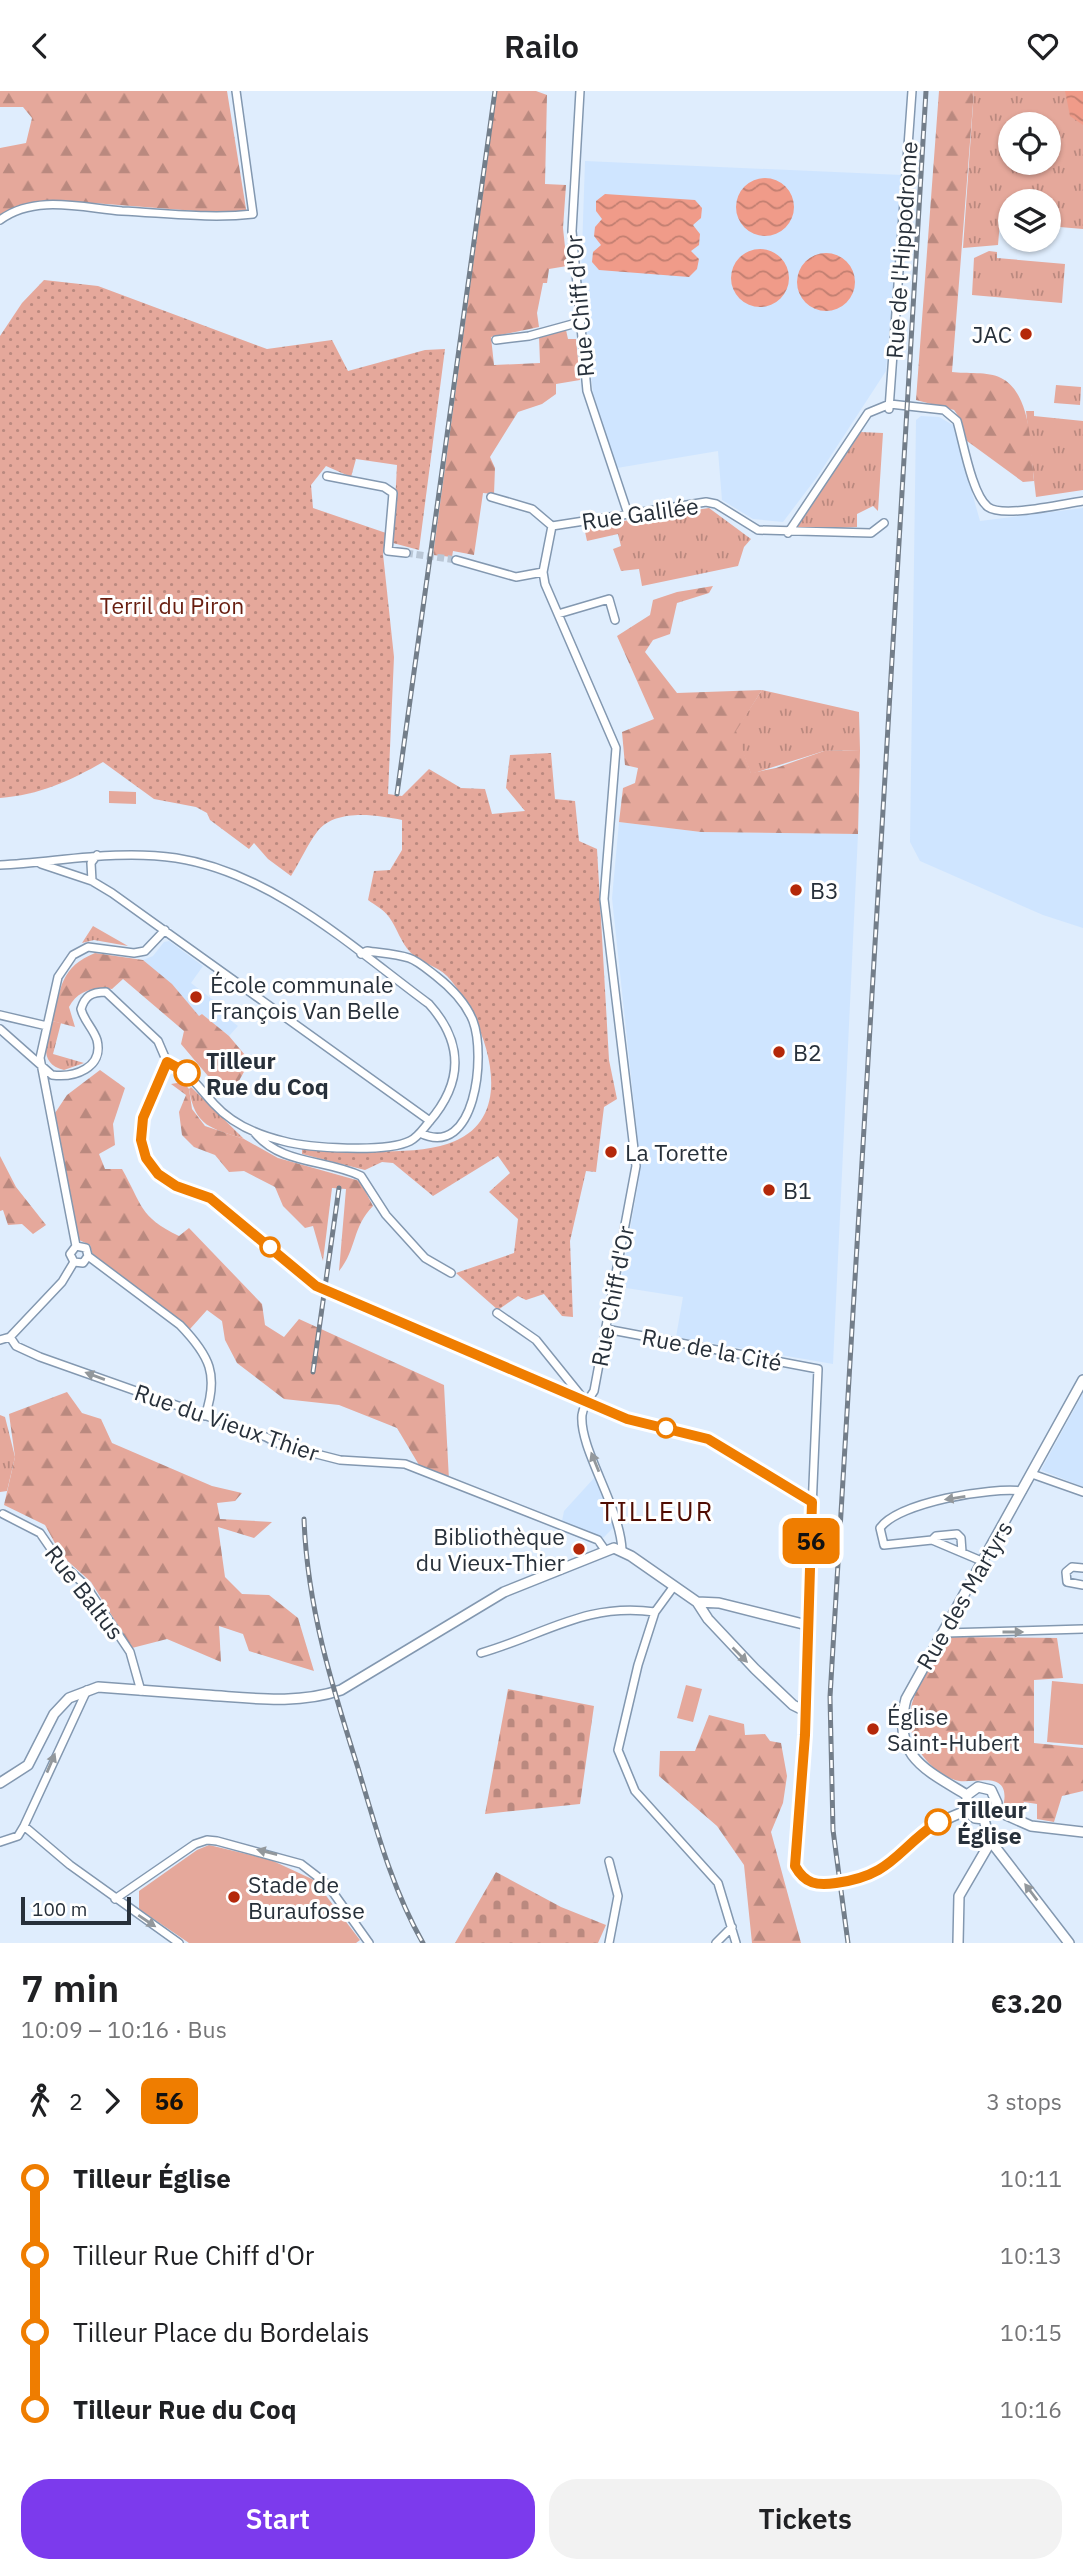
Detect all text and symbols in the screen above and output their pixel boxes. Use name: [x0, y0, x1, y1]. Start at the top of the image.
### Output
text: Railo: [504, 25, 579, 67]
icon: back: [21, 27, 59, 65]
icon: heart: [1024, 27, 1062, 65]
map controls: [998, 112, 1061, 252]
button: locate: [998, 112, 1061, 175]
street label: Rue de l'Hippodrome: [878, 140, 924, 360]
button: layers: [998, 189, 1061, 252]
street label: Rue Chiff d'Or: [558, 233, 600, 378]
place label: JAC: [972, 319, 1012, 349]
marker: JAC: [1018, 326, 1034, 342]
street label: Rue Galilée: [580, 490, 700, 536]
park label: Terril du Piron: [100, 590, 244, 620]
place label: B3: [810, 875, 839, 905]
marker: B3: [788, 882, 804, 898]
place label: École communale François Van Belle: [210, 969, 400, 1025]
marker: École communale François Van Belle: [188, 989, 204, 1005]
place label: B2: [793, 1037, 822, 1067]
marker: B2: [771, 1044, 787, 1060]
place label: Tilleur Rue du Coq: [206, 1045, 329, 1101]
marker: Tilleur Rue du Coq: [174, 1060, 200, 1086]
place label: La Torette: [625, 1137, 728, 1167]
marker: La Torette: [603, 1144, 619, 1160]
place label: B1: [783, 1175, 812, 1205]
marker: B1: [761, 1182, 777, 1198]
street label: Rue Chiff d'Or: [584, 1223, 640, 1369]
unlabelled marker: [260, 1237, 280, 1257]
street label: Rue de la Cité: [640, 1321, 784, 1377]
one-way arrow: [84, 1371, 105, 1382]
street label: Rue du Vieux Thier: [131, 1376, 324, 1468]
unlabelled marker: [656, 1418, 676, 1438]
one-way arrow: [589, 1452, 601, 1472]
one-way arrow: [944, 1493, 966, 1504]
district label: TILLEUR: [600, 1494, 714, 1528]
street label: Rue des Martyrs: [909, 1515, 1019, 1675]
line badge: 56: [780, 1518, 842, 1564]
place label: Bibliothèque du Vieux-Thier: [416, 1521, 566, 1577]
text: 56: [797, 1525, 825, 1557]
street label: Rue Baltus: [39, 1539, 131, 1645]
marker: Bibliothèque du Vieux-Thier: [571, 1541, 587, 1557]
one-way arrow: [1003, 1626, 1025, 1638]
one-way arrow: [732, 1646, 749, 1663]
place label: Église Saint-Hubert: [887, 1701, 1020, 1757]
marker: Église Saint-Hubert: [865, 1721, 881, 1737]
one-way arrow: [46, 1753, 57, 1774]
place label: Tilleur Église: [957, 1794, 1027, 1850]
marker: Tilleur Église: [925, 1809, 951, 1835]
one-way arrow: [256, 1846, 278, 1857]
place label: Stade de Buraufosse: [248, 1869, 365, 1925]
one-way arrow: [1023, 1883, 1038, 1901]
marker: Stade de Buraufosse: [226, 1889, 242, 1905]
scale bar: [21, 1894, 131, 1926]
text: 100 m: [32, 1897, 87, 1921]
one-way arrow: [138, 1914, 156, 1928]
text: 7 min: [21, 1963, 119, 2012]
text: €3.20: [991, 1986, 1062, 2020]
text: 10:09 – 10:16 · Bus: [21, 2014, 227, 2044]
icon: walk: [21, 2082, 59, 2120]
icon: forward: [93, 2082, 131, 2120]
text: 56: [155, 2085, 184, 2117]
text: 2: [69, 2086, 83, 2116]
text: 3 stops: [986, 2086, 1062, 2116]
text: Tilleur Église: [73, 2161, 231, 2195]
text: 10:11: [1000, 2163, 1062, 2193]
text: Tilleur Rue Chiff d'Or: [73, 2238, 314, 2272]
text: 10:13: [1000, 2240, 1062, 2270]
text: Tilleur Place du Bordelais: [73, 2315, 370, 2349]
text: 10:15: [1000, 2317, 1062, 2347]
text: Tilleur Rue du Coq: [73, 2392, 297, 2426]
text: 10:16: [1000, 2394, 1062, 2424]
button: Start: [21, 2479, 535, 2559]
button: Tickets: [549, 2479, 1062, 2559]

